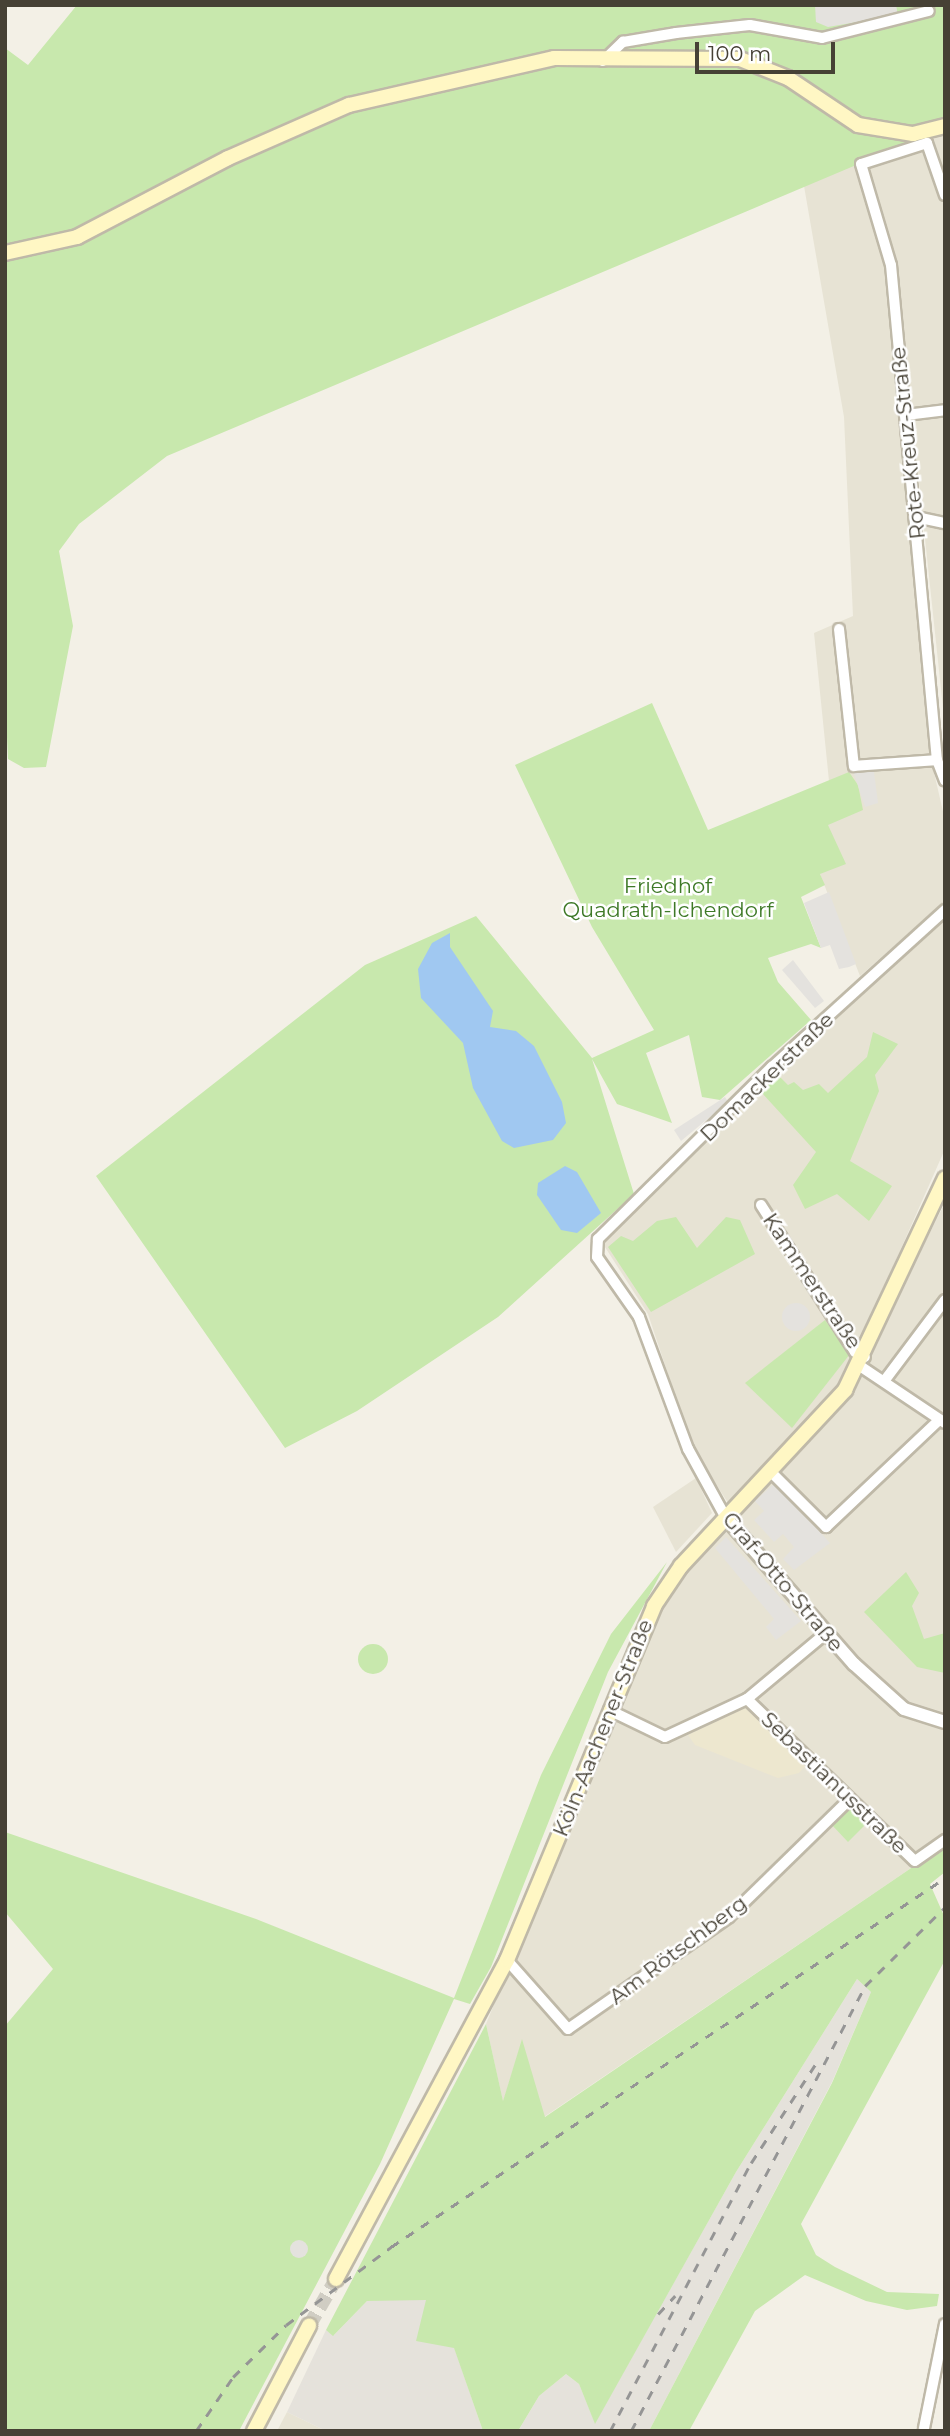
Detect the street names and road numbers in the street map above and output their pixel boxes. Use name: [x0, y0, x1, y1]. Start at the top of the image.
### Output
street label: Rote-Kreuz-Straße: [885, 346, 931, 540]
street label: Domackerstraße: [695, 1007, 839, 1147]
street label: Kammerstraße: [757, 1208, 867, 1354]
street label: Graf-Otto-Straße: [717, 1507, 849, 1657]
street label: Köln-Aachener-Straße: [548, 1616, 658, 1840]
street label: Sebastianusstraße: [756, 1707, 912, 1859]
street label: Am Rötschberg: [604, 1890, 752, 2010]

